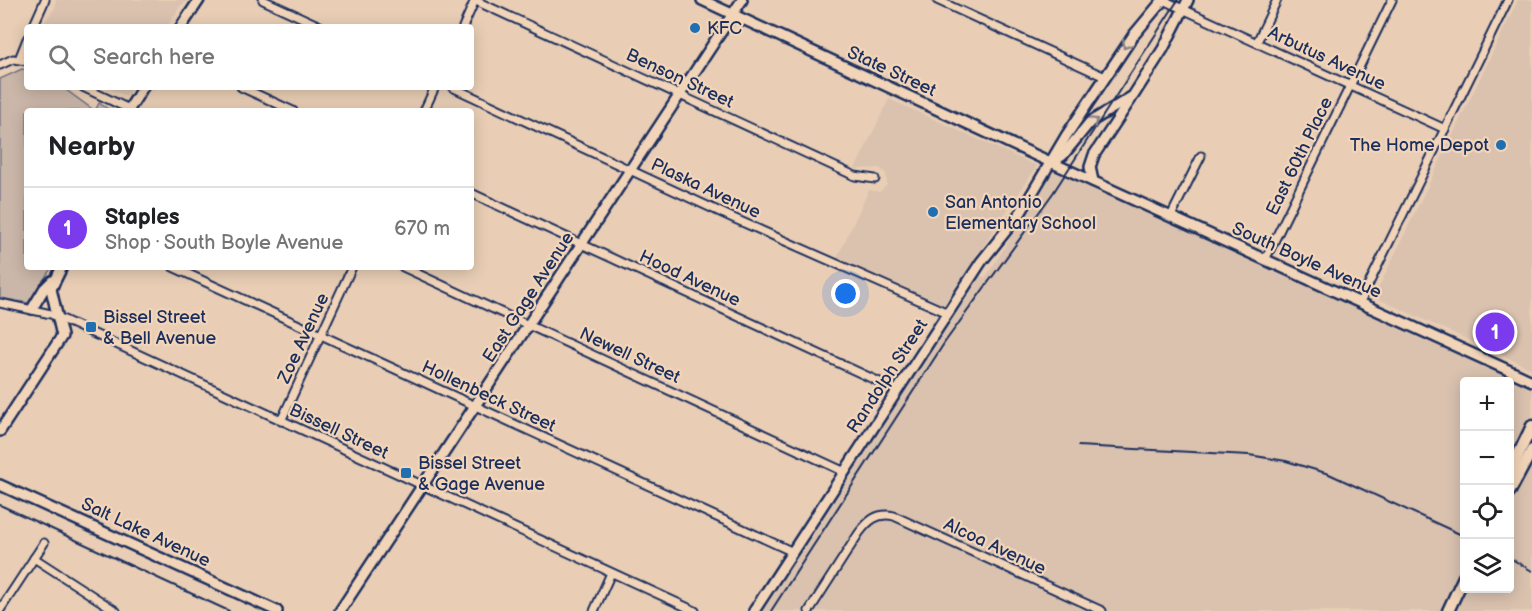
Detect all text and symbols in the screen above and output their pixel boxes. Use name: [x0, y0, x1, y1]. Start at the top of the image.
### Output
place label: KFC: [707, 18, 742, 39]
marker: KFC: [688, 21, 702, 35]
street label: Arbutus Avenue: [1265, 22, 1389, 95]
search box: [24, 24, 474, 90]
one-way arrow: [1122, 39, 1134, 49]
icon: search: [45, 41, 78, 74]
street label: State Street: [844, 42, 940, 101]
text: Search here: [93, 44, 215, 71]
street label: Benson Street: [623, 44, 737, 113]
street label: East 60th Place: [1262, 93, 1337, 219]
one-way arrow: [1087, 117, 1098, 128]
text: Nearby: [48, 132, 135, 163]
place label: The Home Depot: [1350, 135, 1489, 156]
marker: The Home Depot: [1494, 138, 1508, 152]
street label: Plaska Avenue: [648, 154, 764, 223]
place label: San Antonio Elementary School: [945, 192, 1096, 234]
text: Staples: [105, 204, 180, 231]
marker: San Antonio Elementary School: [926, 205, 940, 219]
text: 1: [63, 217, 72, 241]
text: 670 m: [394, 217, 450, 241]
street label: South Boyle Avenue: [1229, 218, 1385, 303]
street label: East Gage Avenue: [478, 228, 579, 366]
text: Shop · South Boyle Avenue: [105, 231, 343, 255]
street label: Hood Avenue: [636, 246, 744, 311]
your location: [831, 279, 860, 308]
street label: Zoe Avenue: [273, 289, 334, 388]
place label: Bissel Street & Bell Avenue: [103, 307, 216, 349]
pin: 1: [1476, 310, 1514, 354]
street label: Randolph Street: [843, 315, 932, 437]
marker: Bissel Street & Bell Avenue: [84, 320, 98, 334]
street label: Newell Street: [576, 323, 684, 388]
street label: Hollenbeck Street: [418, 356, 560, 437]
map controls: [1460, 377, 1514, 593]
button: +: [1460, 377, 1514, 431]
street label: Bissell Street: [286, 399, 392, 464]
button: −: [1460, 431, 1514, 485]
place label: Bissel Street & Gage Avenue: [418, 453, 545, 495]
marker: Bissel Street & Gage Avenue: [399, 466, 413, 480]
button: locate: [1460, 485, 1514, 539]
street label: Salt Lake Avenue: [78, 493, 214, 572]
street label: Alcoa Avenue: [940, 514, 1049, 579]
button: layers: [1460, 539, 1514, 593]

